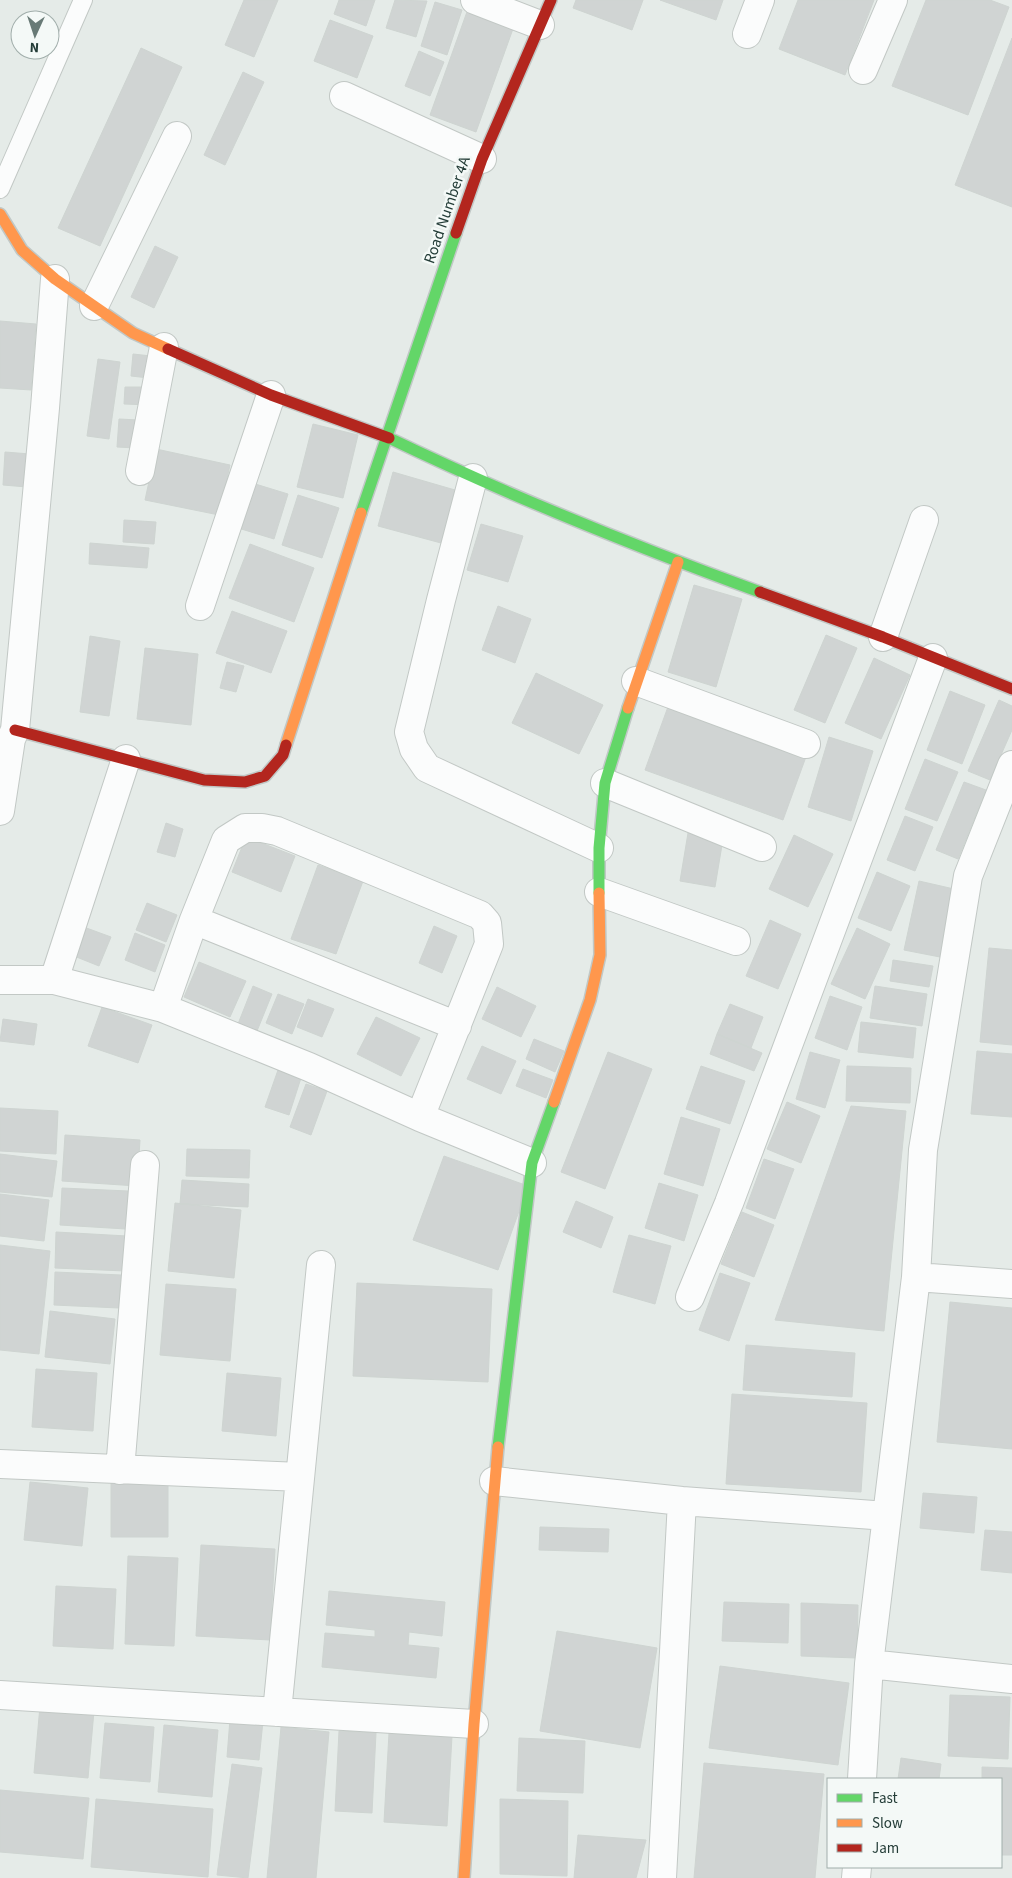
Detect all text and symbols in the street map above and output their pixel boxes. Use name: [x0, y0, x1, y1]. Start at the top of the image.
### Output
north arrow: [10, 10, 60, 60]
text: N: [29, 37, 40, 57]
street label: Road Number 4A: [418, 153, 476, 267]
legend: [827, 1778, 1002, 1868]
text: Fast: [872, 1788, 898, 1809]
text: Slow: [872, 1813, 903, 1834]
text: Jam: [872, 1838, 899, 1859]

